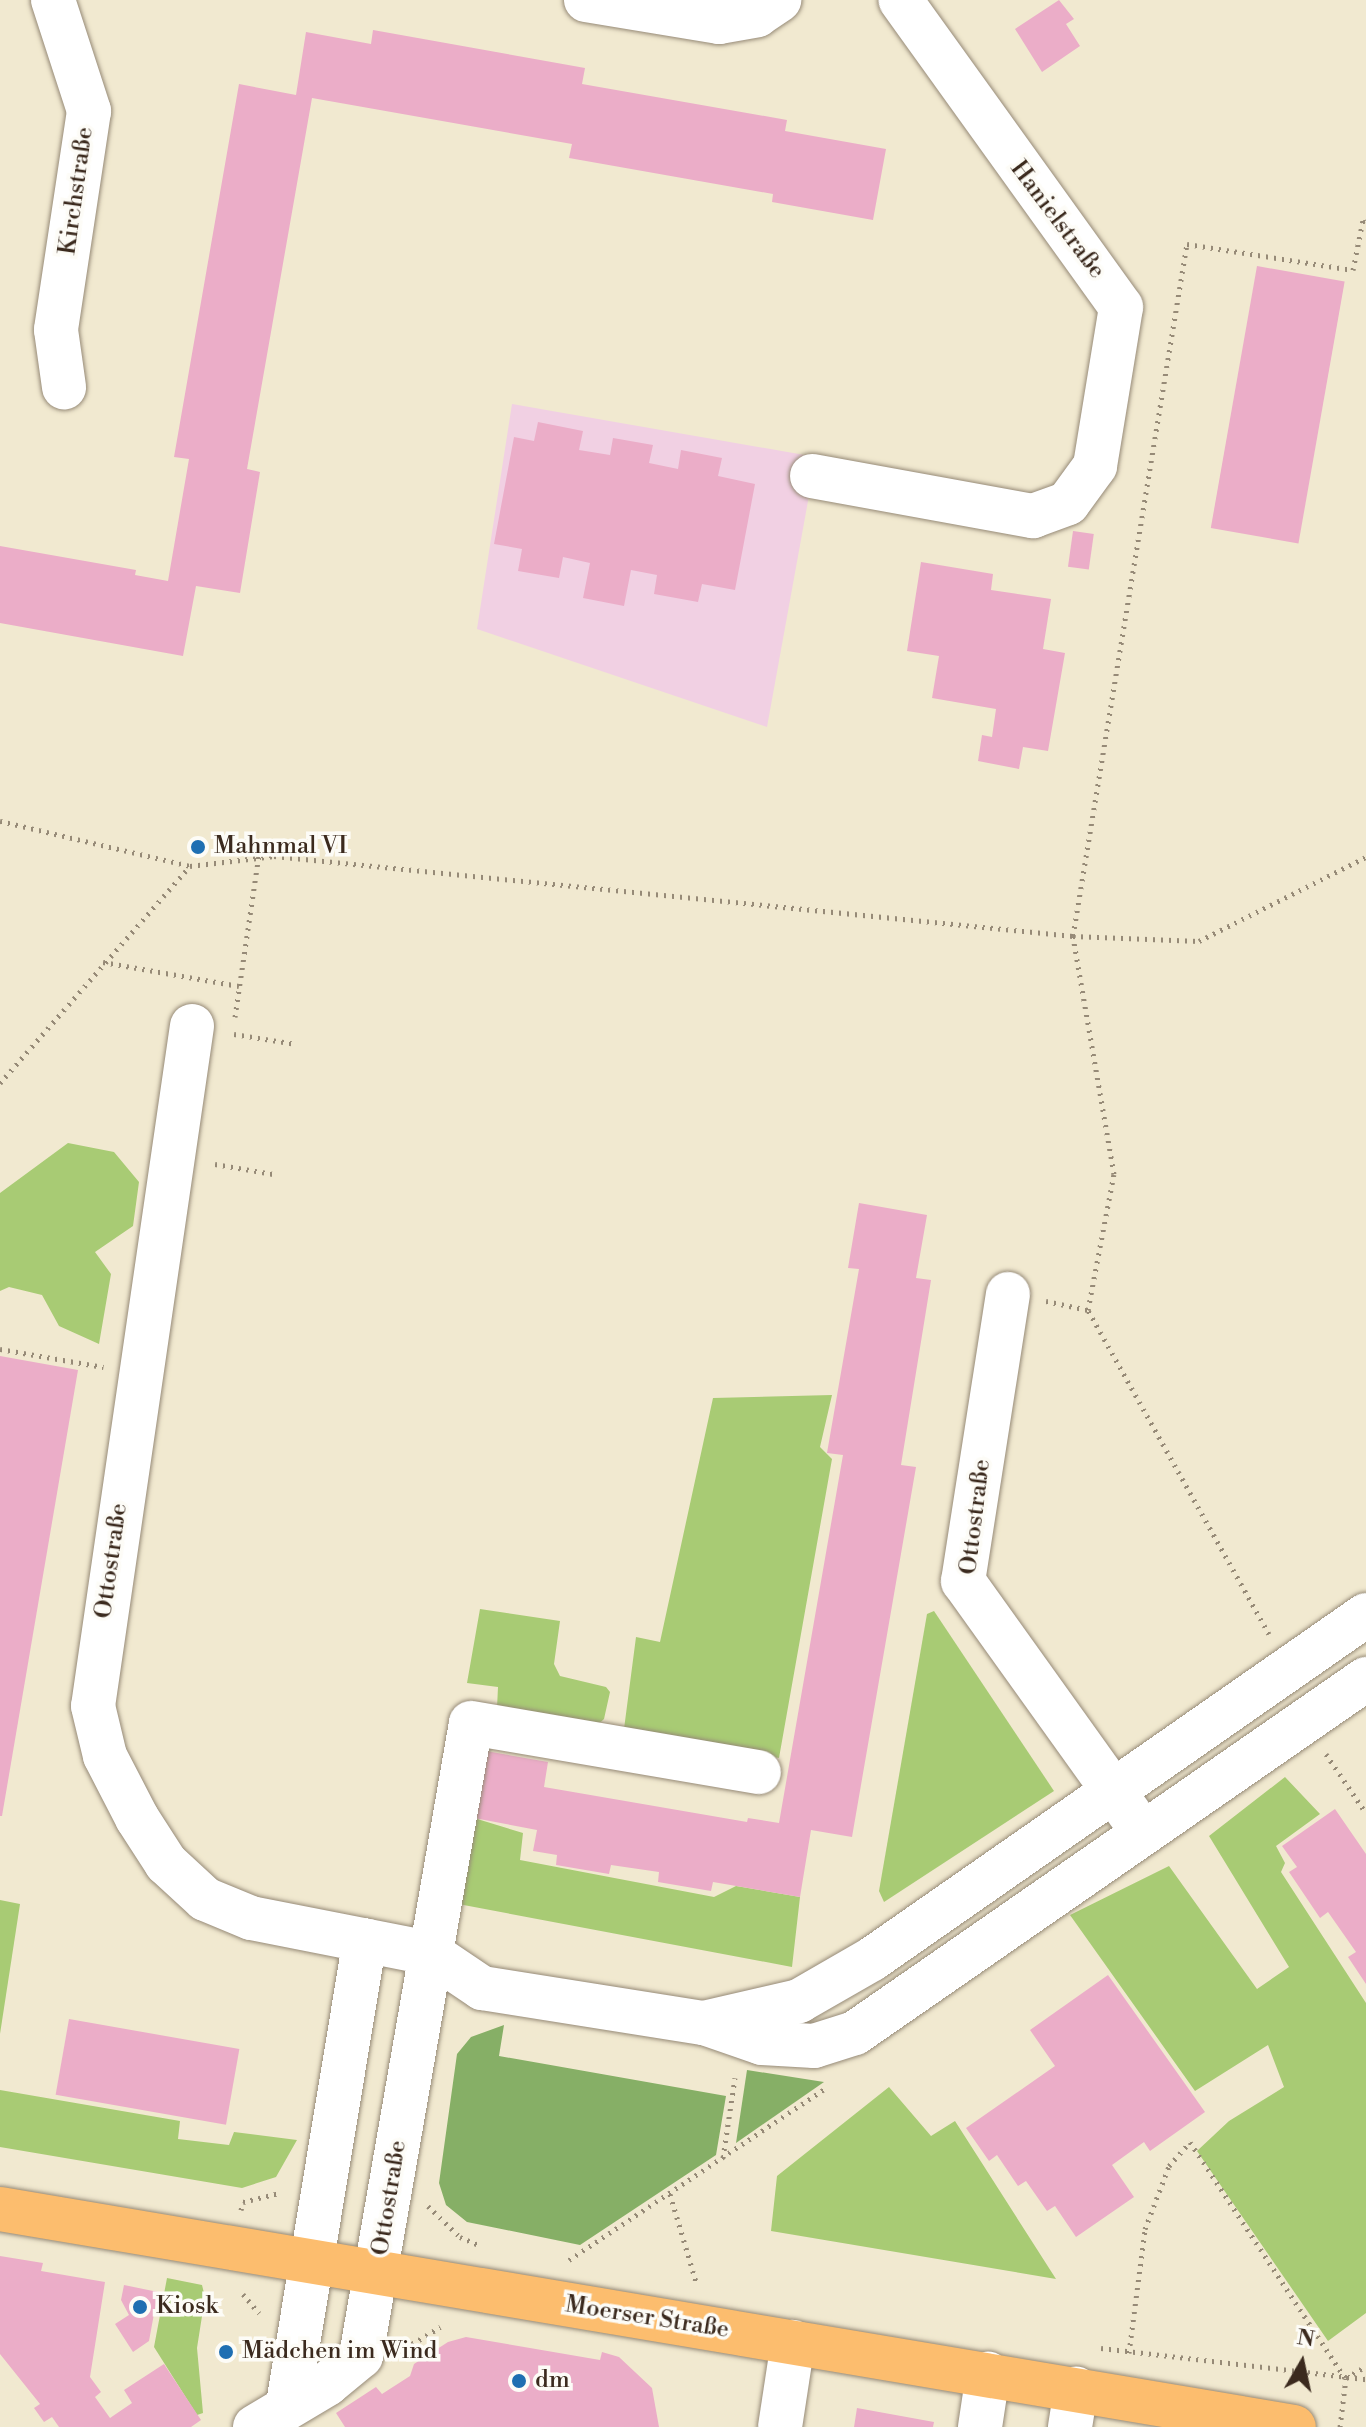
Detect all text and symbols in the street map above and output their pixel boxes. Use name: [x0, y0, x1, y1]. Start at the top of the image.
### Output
street label: Kirchstraße: [54, 125, 100, 257]
street label: Hanielstraße: [1003, 155, 1111, 285]
place label: Mahnmal VI: [214, 833, 347, 861]
marker: Mahnmal VI: [189, 838, 207, 856]
street label: Ottostraße: [955, 1458, 997, 1576]
street label: Ottostraße: [90, 1501, 134, 1621]
street label: Ottostraße: [367, 2138, 413, 2258]
street label: Moerser Straße: [563, 2291, 731, 2345]
place label: Kiosk: [156, 2293, 218, 2321]
marker: Kiosk: [131, 2298, 149, 2316]
north arrow: [1262, 2323, 1342, 2403]
text: N: [1295, 2324, 1317, 2353]
place label: Mädchen im Wind: [242, 2338, 437, 2366]
marker: Mädchen im Wind: [217, 2343, 235, 2361]
place label: dm: [535, 2367, 570, 2395]
marker: dm: [510, 2372, 528, 2390]

